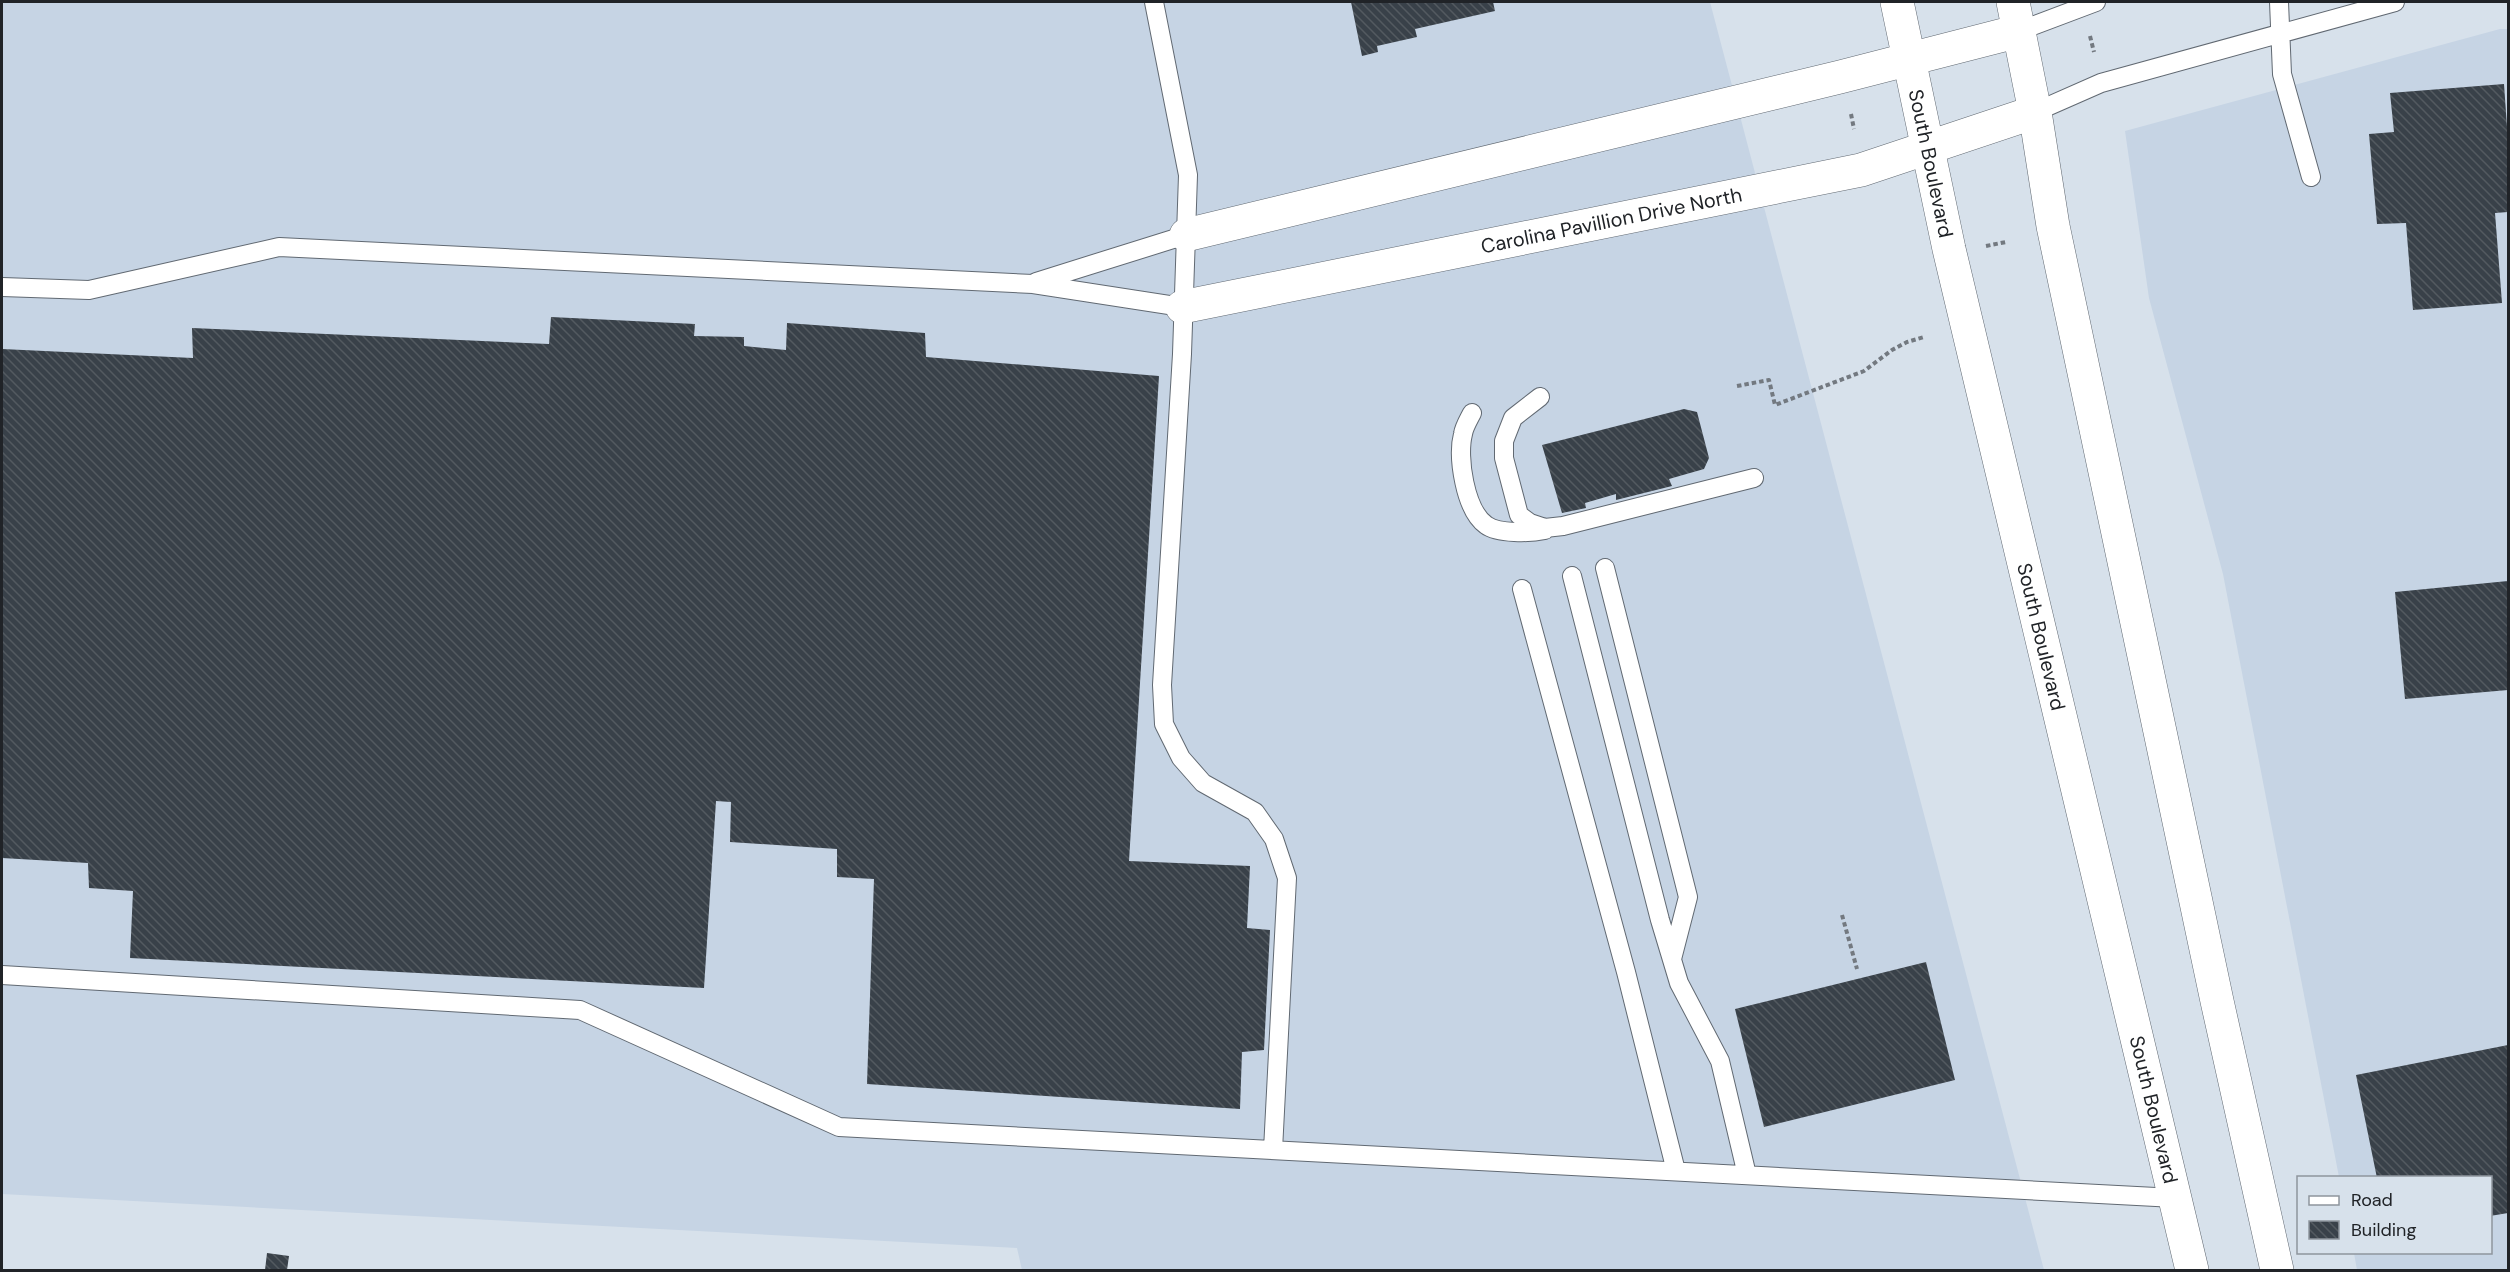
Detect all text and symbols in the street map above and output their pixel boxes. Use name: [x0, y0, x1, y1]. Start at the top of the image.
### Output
street label: South Boulevard: [1903, 87, 1959, 240]
street label: Carolina Pavillion Drive North: [1479, 181, 1744, 259]
street label: South Boulevard: [2011, 560, 2071, 713]
street label: South Boulevard: [2124, 1033, 2184, 1186]
legend: [2297, 1176, 2492, 1254]
text: Road: [2351, 1188, 2393, 1212]
text: Building: [2351, 1218, 2416, 1242]

